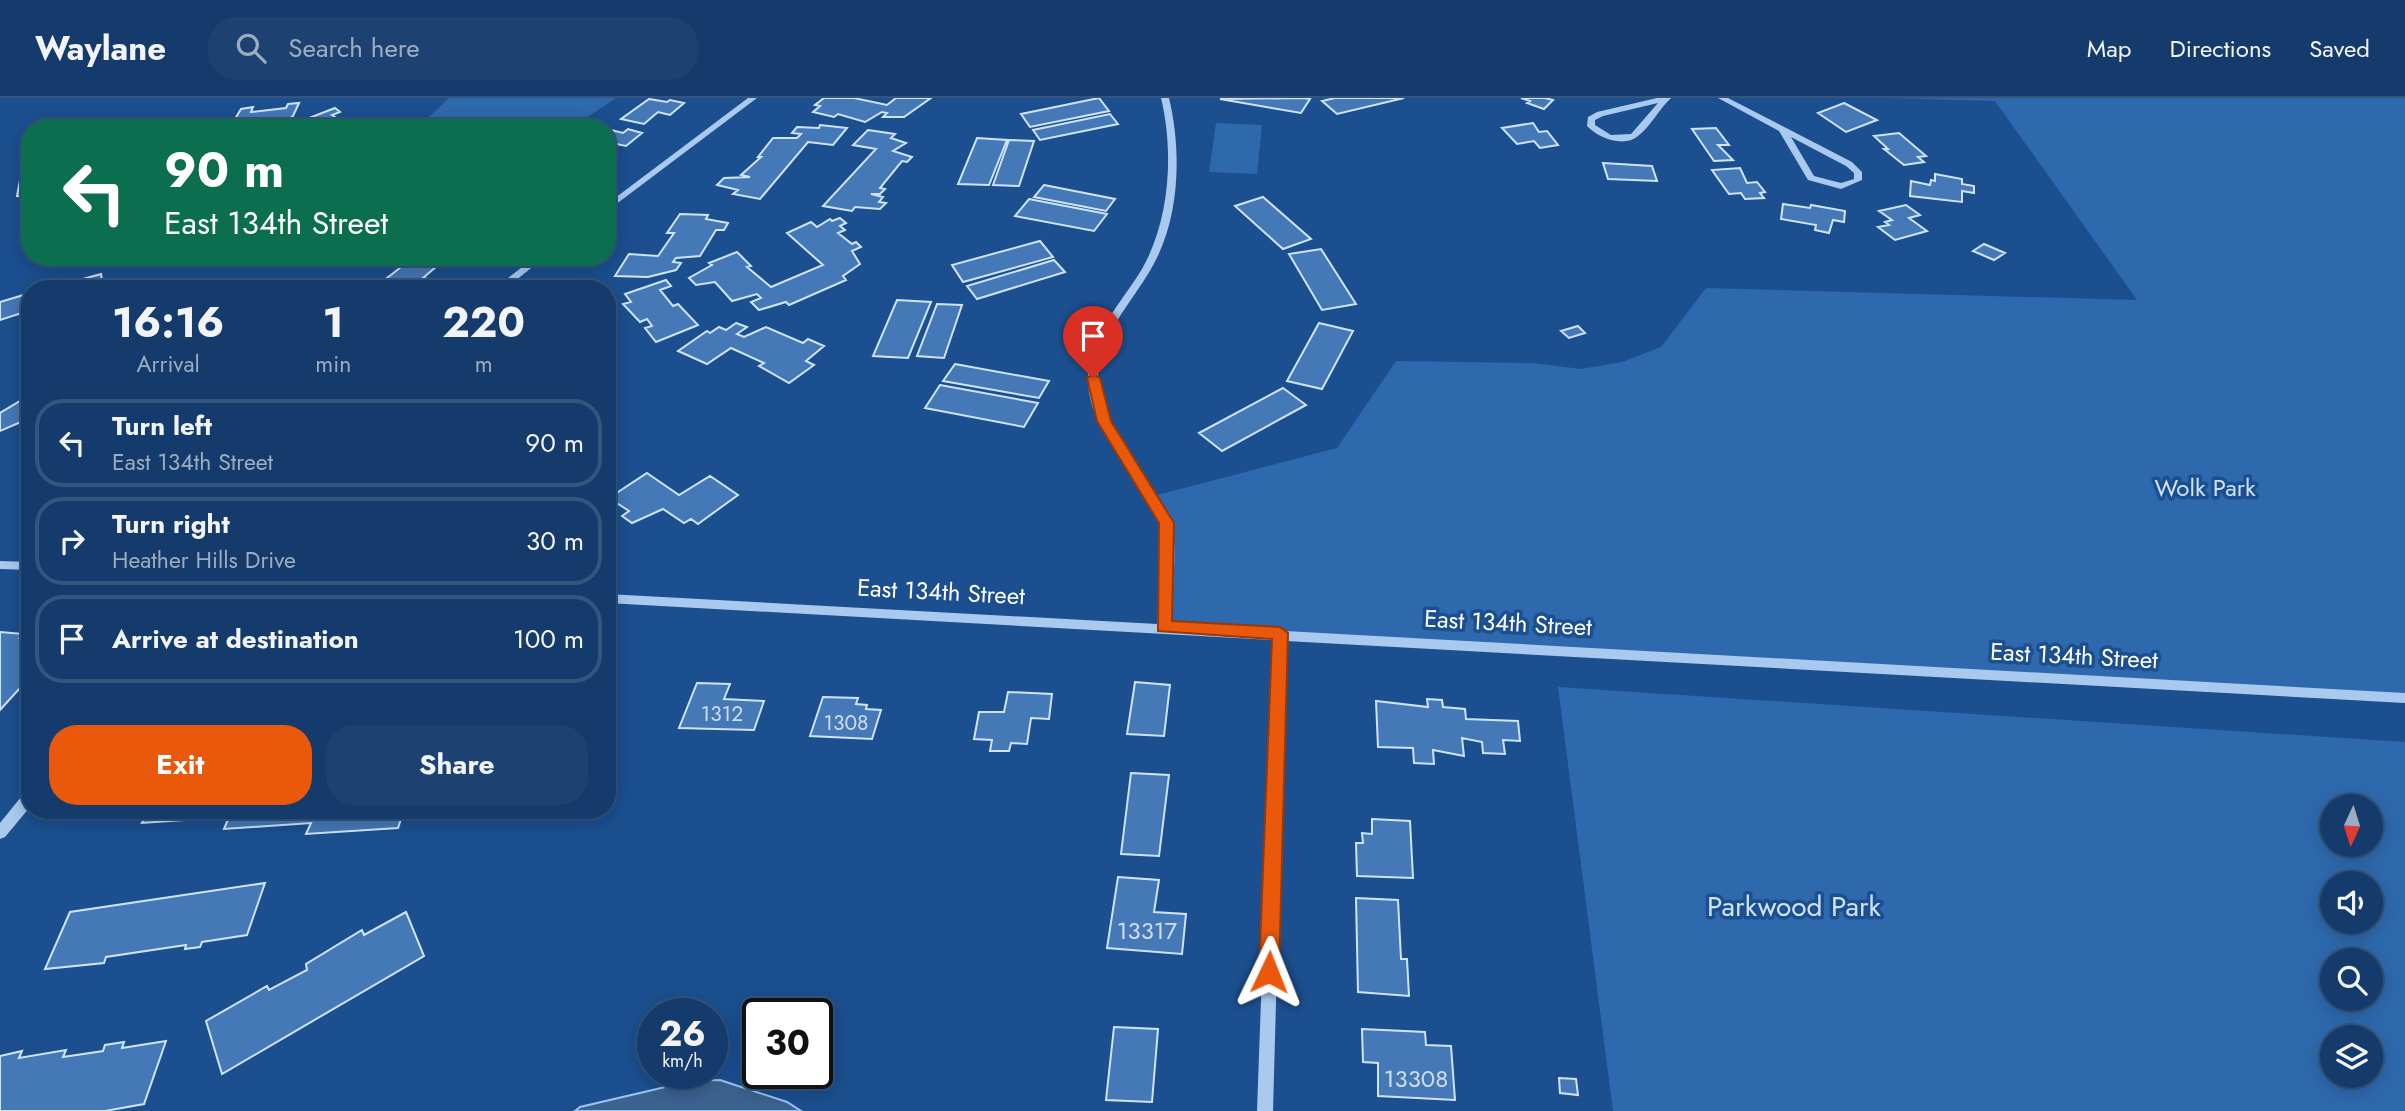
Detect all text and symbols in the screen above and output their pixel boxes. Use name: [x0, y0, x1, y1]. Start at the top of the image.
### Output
search box: [208, 17, 698, 80]
text: Waylane: [35, 25, 166, 72]
icon: search: [232, 29, 270, 67]
text: Search here: [288, 29, 420, 67]
text: Map: [2087, 31, 2132, 66]
text: Directions: [2170, 31, 2271, 66]
text: Saved: [2309, 31, 2370, 66]
text: 90 m: [164, 135, 284, 205]
icon: left: [49, 147, 140, 238]
text: East 134th Street: [164, 200, 388, 246]
text: 16:16: [112, 292, 224, 353]
text: 1: [323, 292, 344, 353]
text: 220: [442, 292, 525, 353]
pin: [1063, 306, 1123, 378]
icon: arrive: [1074, 317, 1112, 355]
text: Arrival: [136, 347, 200, 381]
text: min: [315, 347, 351, 381]
text: m: [475, 347, 493, 381]
text: Turn left: [112, 407, 212, 445]
icon: left: [53, 424, 91, 462]
text: 90 m: [525, 424, 584, 462]
text: East 134th Street: [112, 445, 273, 479]
park label: Wolk Park: [2155, 470, 2256, 505]
text: Turn right: [112, 505, 230, 543]
icon: right: [53, 522, 91, 560]
text: 30 m: [526, 522, 584, 560]
text: Heather Hills Drive: [112, 543, 296, 577]
street label: East 134th Street: [856, 570, 1026, 613]
street label: East 134th Street: [1423, 601, 1593, 644]
icon: arrive: [53, 620, 91, 658]
text: Arrive at destination: [112, 620, 359, 658]
text: 100 m: [513, 620, 584, 658]
street label: East 134th Street: [1989, 634, 2159, 677]
house number: 1312: [701, 699, 743, 729]
house number: 1308: [824, 708, 868, 738]
button: Exit: [49, 725, 312, 805]
button: Share: [326, 725, 588, 805]
north arrow: [2320, 794, 2384, 858]
map controls: [2320, 794, 2383, 1088]
button: sound: [2320, 871, 2383, 934]
park label: Parkwood Park: [1707, 886, 1882, 927]
house number: 13317: [1117, 913, 1178, 948]
position arrow: [1232, 935, 1306, 1009]
button: search: [2320, 948, 2383, 1011]
speed limit sign: 30: [742, 998, 833, 1089]
text: 26: [659, 1009, 706, 1059]
button: layers: [2320, 1025, 2383, 1088]
text: km/h: [662, 1048, 703, 1074]
house number: 13308: [1384, 1061, 1448, 1096]

